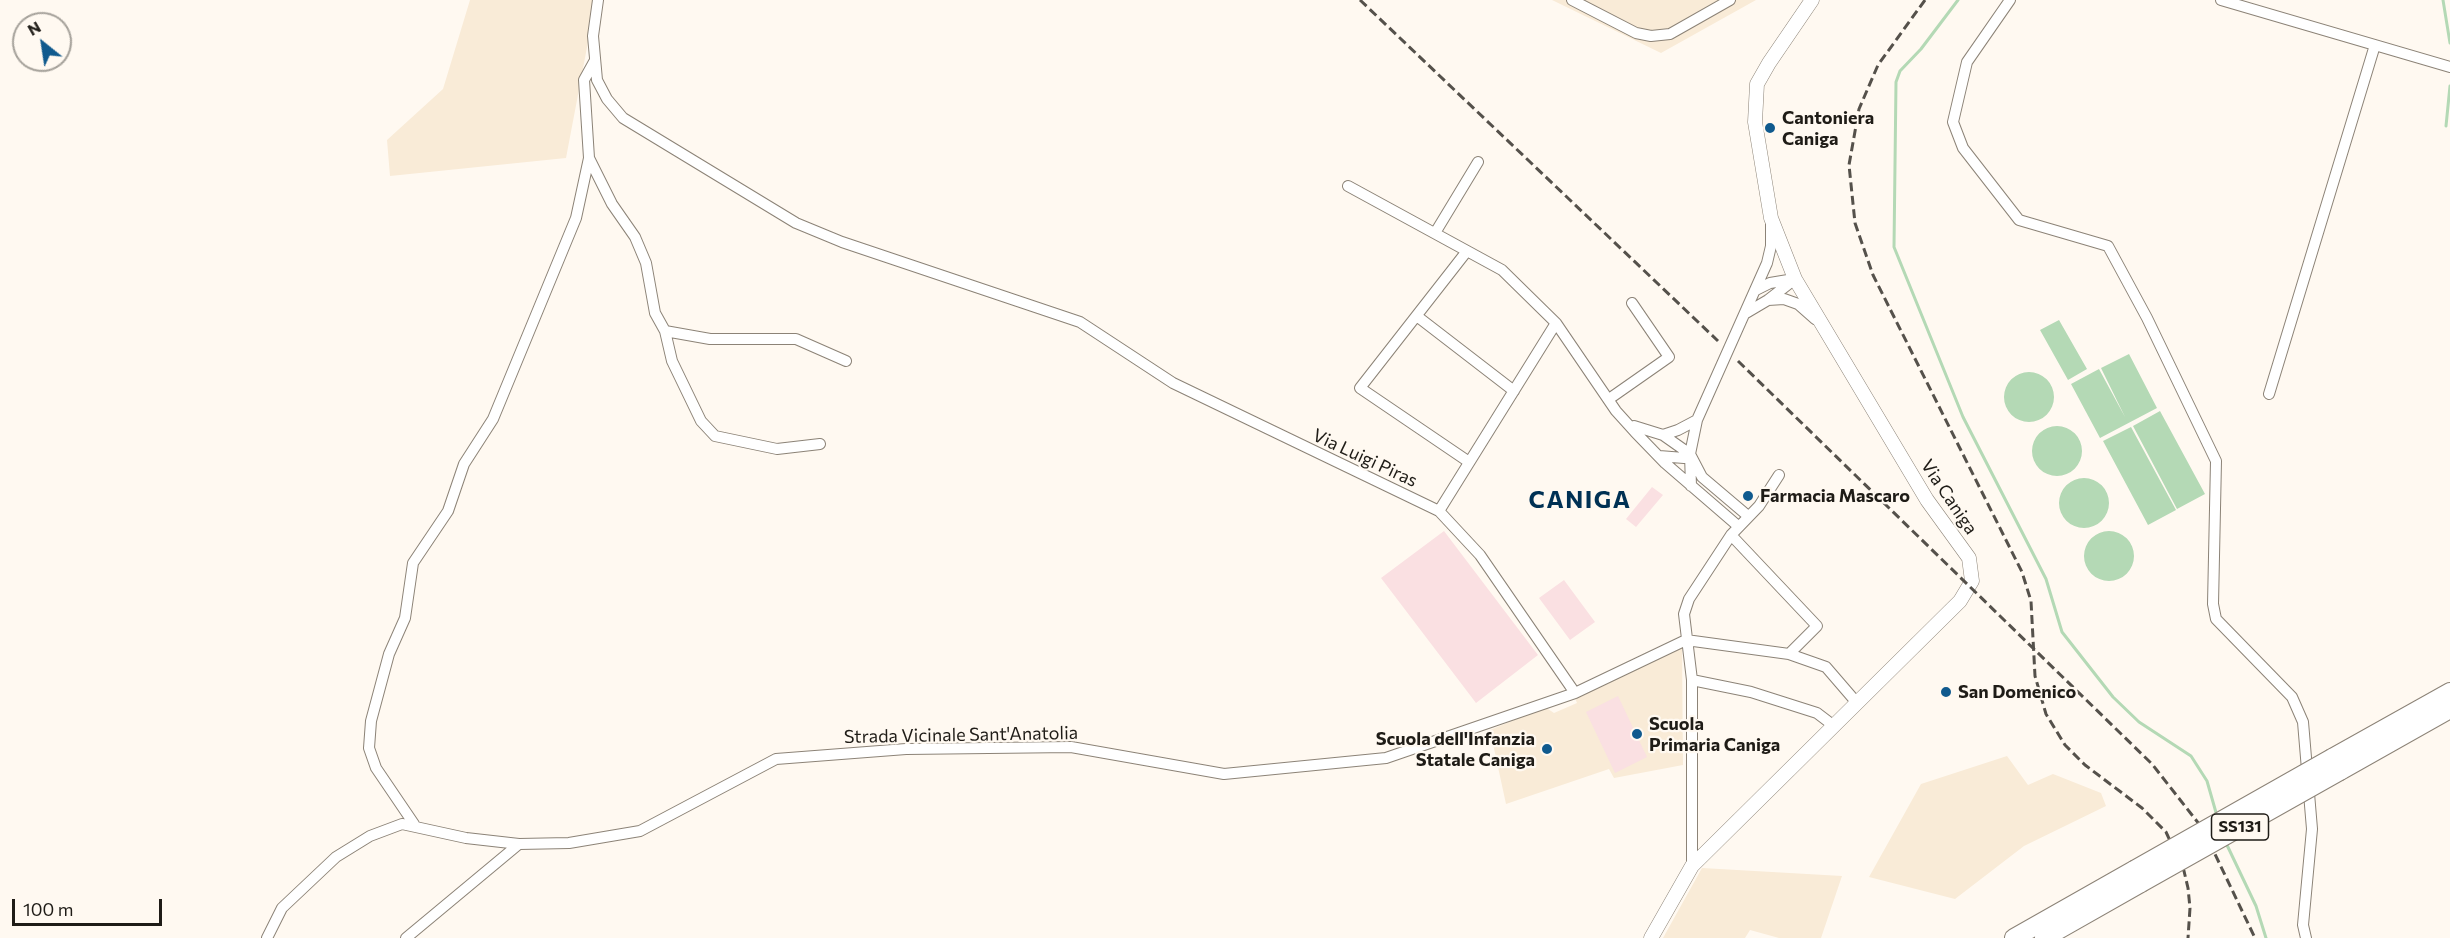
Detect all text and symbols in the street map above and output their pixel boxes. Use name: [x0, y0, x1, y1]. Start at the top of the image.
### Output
north arrow: [12, 12, 72, 72]
text: N: [24, 16, 44, 39]
place label: Cantoniera Caniga: [1782, 107, 1874, 150]
marker: Cantoniera Caniga: [1763, 121, 1777, 135]
street label: Via Luigi Piras: [1309, 424, 1421, 492]
street label: Via Caniga: [1916, 455, 1982, 539]
place label: Farmacia Mascaro: [1760, 485, 1910, 507]
district label: CANIGA: [1529, 486, 1631, 514]
marker: Farmacia Mascaro: [1741, 489, 1755, 503]
place label: San Domenico: [1958, 681, 2076, 703]
marker: San Domenico: [1939, 685, 1953, 699]
place label: Scuola Primaria Caniga: [1649, 713, 1780, 756]
street label: Strada Vicinale Sant'Anatolia: [844, 722, 1078, 748]
marker: Scuola Primaria Caniga: [1630, 727, 1644, 741]
place label: Scuola dell'Infanzia Statale Caniga: [1376, 728, 1535, 771]
marker: Scuola dell'Infanzia Statale Caniga: [1540, 742, 1554, 756]
road number: SS131: [2212, 814, 2268, 840]
scale bar: [15, 887, 165, 925]
text: 100 m: [23, 898, 73, 920]

